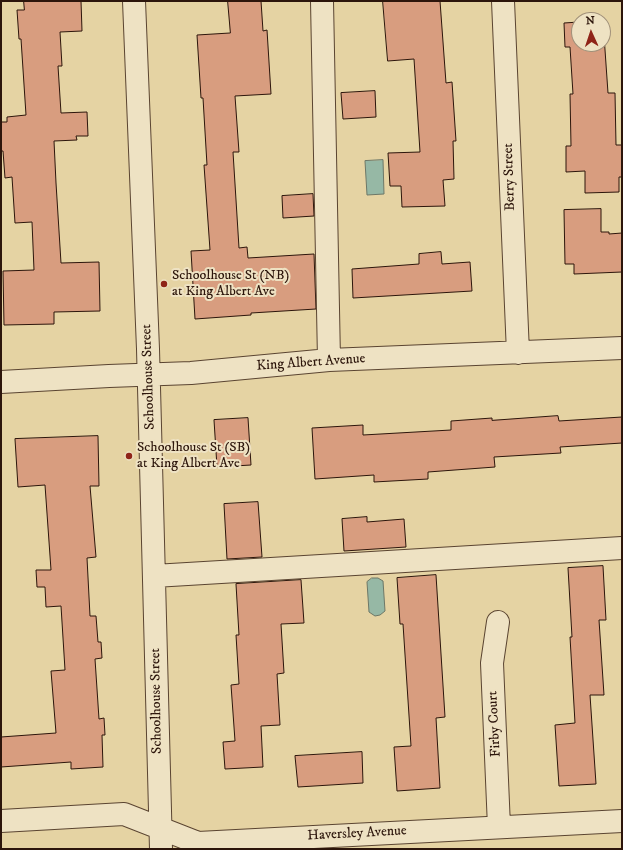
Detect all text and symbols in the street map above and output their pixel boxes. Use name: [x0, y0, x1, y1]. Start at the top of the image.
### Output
north arrow: [571, 12, 611, 52]
text: N: [586, 14, 595, 28]
street label: Berry Street: [500, 143, 520, 211]
place label: Schoolhouse St (NB) at King Albert Ave: [172, 268, 289, 300]
marker: Schoolhouse St (NB) at King Albert Ave: [159, 279, 169, 289]
street label: Schoolhouse Street: [139, 324, 159, 430]
street label: King Albert Avenue: [256, 351, 366, 375]
place label: Schoolhouse St (SB) at King Albert Ave: [137, 440, 250, 472]
marker: Schoolhouse St (SB) at King Albert Ave: [124, 451, 134, 461]
street label: Schoolhouse Street: [148, 648, 166, 754]
street label: Firby Court: [485, 691, 505, 757]
street label: Haversley Avenue: [307, 823, 407, 845]

